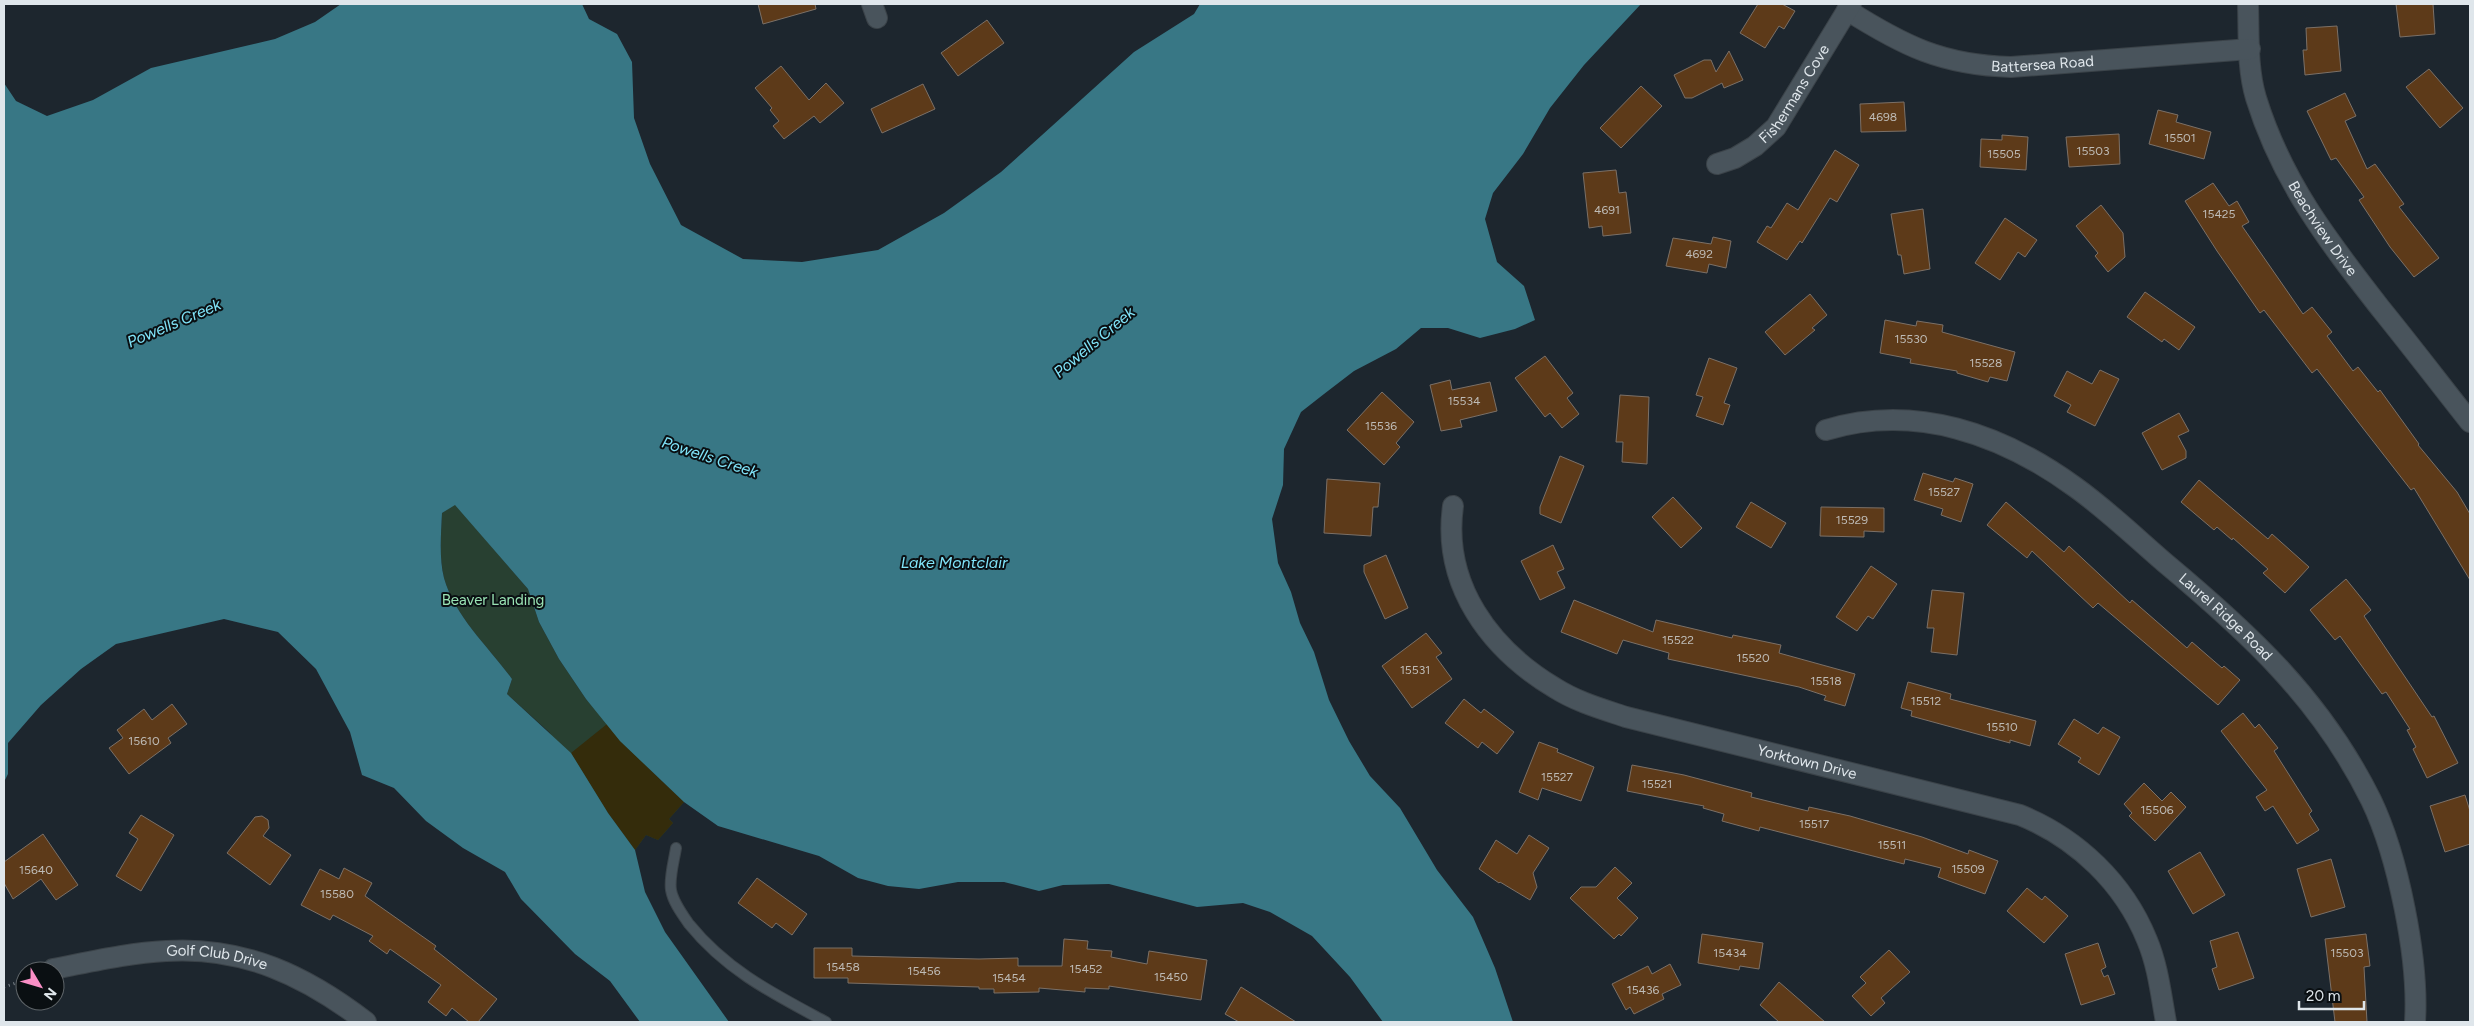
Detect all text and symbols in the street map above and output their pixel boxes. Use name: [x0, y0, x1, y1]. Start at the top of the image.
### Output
street label: Fishermans Cove: [1755, 41, 1833, 147]
street label: Battersea Road: [1991, 52, 2094, 76]
house number: 4698: [1869, 110, 1897, 124]
house number: 15501: [2164, 131, 2196, 145]
house number: 15503: [2077, 144, 2109, 158]
house number: 15505: [1987, 147, 2021, 161]
street label: Beachview Drive: [2284, 178, 2361, 280]
house number: 4691: [1594, 203, 1620, 217]
house number: 15425: [2203, 207, 2236, 221]
house number: 4692: [1685, 247, 1713, 261]
water label: Powells Creek: [124, 294, 225, 351]
water label: Powells Creek: [1050, 302, 1139, 381]
house number: 15530: [1895, 332, 1928, 346]
house number: 15528: [1970, 356, 2002, 370]
house number: 15534: [1448, 394, 1481, 408]
house number: 15536: [1365, 419, 1397, 433]
water label: Powells Creek: [659, 432, 762, 482]
house number: 15527: [1928, 485, 1961, 499]
house number: 15529: [1836, 513, 1868, 527]
water label: Lake Montclair: [901, 553, 1008, 572]
street label: Laurel Ridge Road: [2175, 569, 2276, 664]
park label: Beaver Landing: [442, 591, 544, 609]
house number: 15522: [1662, 633, 1694, 647]
house number: 15520: [1736, 651, 1770, 665]
house number: 15531: [1400, 663, 1430, 677]
house number: 15518: [1810, 674, 1842, 688]
house number: 15512: [1911, 694, 1941, 708]
house number: 15510: [1986, 720, 2018, 734]
house number: 15610: [128, 734, 160, 748]
street label: Yorktown Drive: [1755, 741, 1859, 783]
house number: 15527: [1541, 770, 1574, 784]
house number: 15521: [1642, 777, 1672, 791]
house number: 15506: [2140, 803, 2174, 817]
house number: 15517: [1799, 817, 1830, 831]
house number: 15511: [1878, 838, 1906, 852]
house number: 15509: [1951, 862, 1985, 876]
house number: 15640: [19, 863, 53, 877]
house number: 15580: [320, 887, 354, 901]
street label: Golf Club Drive: [166, 941, 270, 974]
house number: 15434: [1713, 946, 1747, 960]
house number: 15503: [2331, 946, 2363, 960]
house number: 15458: [826, 960, 860, 974]
north arrow: [15, 961, 65, 1011]
house number: 15452: [1070, 962, 1102, 976]
house number: 15456: [907, 964, 941, 978]
house number: 15450: [1154, 970, 1188, 984]
house number: 15454: [992, 971, 1026, 985]
scale bar: [2299, 978, 2364, 1010]
house number: 15436: [1627, 983, 1660, 997]
text: N: [40, 984, 60, 1003]
text: 20 m: [2306, 987, 2340, 1005]

